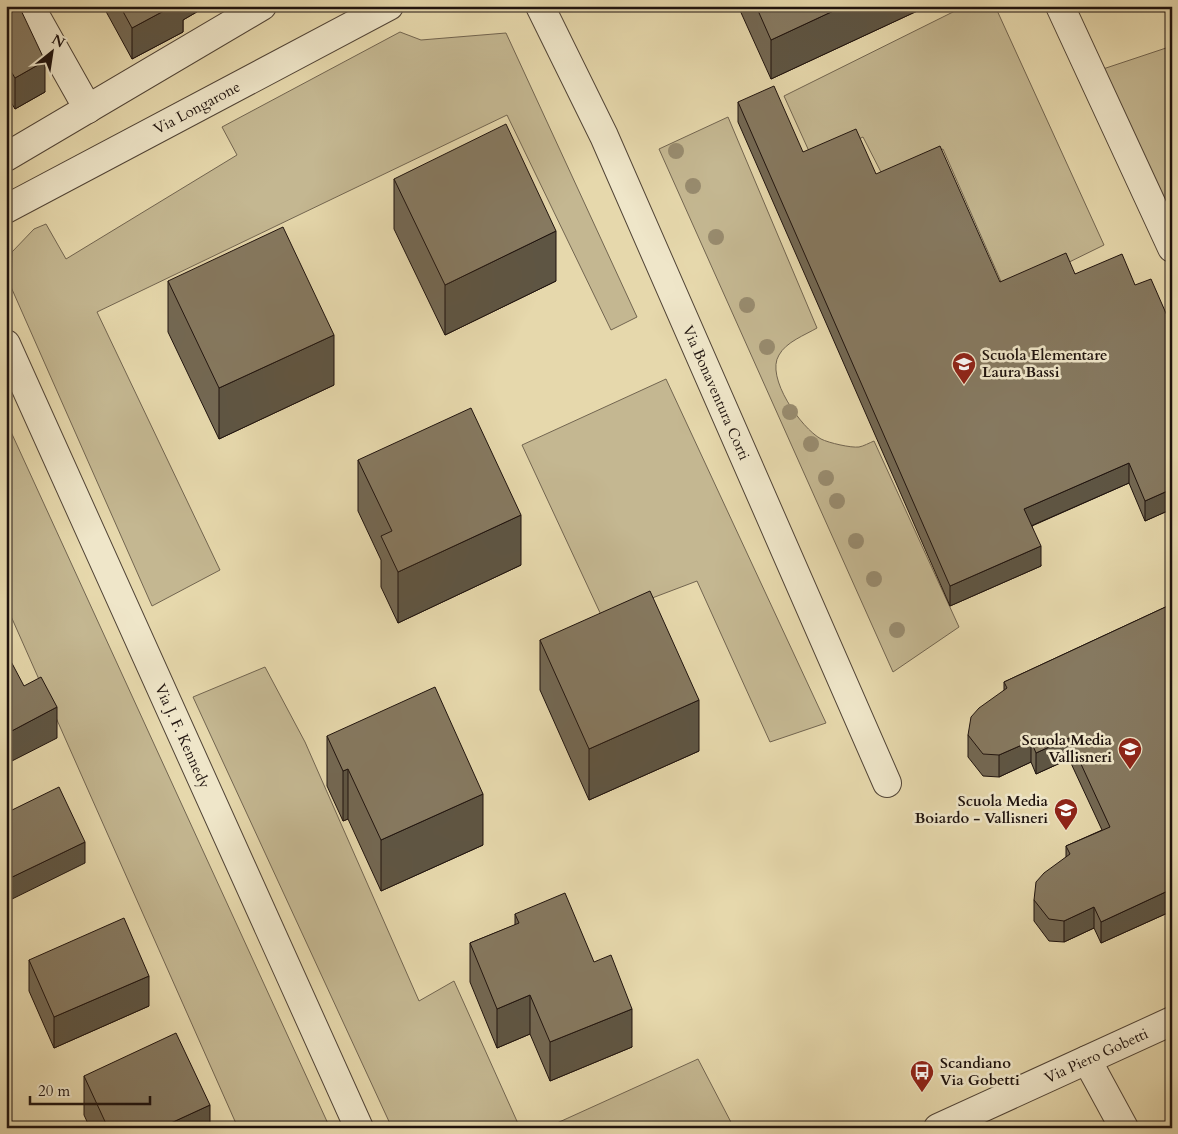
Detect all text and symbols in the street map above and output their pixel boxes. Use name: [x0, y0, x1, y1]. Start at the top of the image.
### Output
north arrow: [28, 28, 78, 78]
text: N: [48, 30, 68, 52]
street label: Via Longarone: [150, 77, 244, 139]
street label: Via Bonaventura Corti: [678, 322, 754, 463]
place label: Scuola Elementare Laura Bassi: [982, 345, 1107, 382]
school or university icon: Scuola Elementare Laura Bassi: [951, 351, 977, 385]
street label: Via J. F. Kennedy: [150, 681, 215, 792]
place label: Scuola Media Vallisneri: [1022, 730, 1113, 767]
school or university icon: Scuola Media Vallisneri: [1117, 736, 1143, 770]
place label: Scuola Media Boiardo - Vallisneri: [914, 791, 1049, 828]
school or university icon: Scuola Media Boiardo - Vallisneri: [1053, 797, 1079, 831]
street label: Via Piero Gobetti: [1041, 1023, 1151, 1088]
place label: Scandiano Via Gobetti: [940, 1053, 1020, 1090]
bus stop icon: Scandiano Via Gobetti: [909, 1059, 935, 1093]
scale bar: [30, 1074, 150, 1106]
text: 20 m: [38, 1081, 70, 1101]

